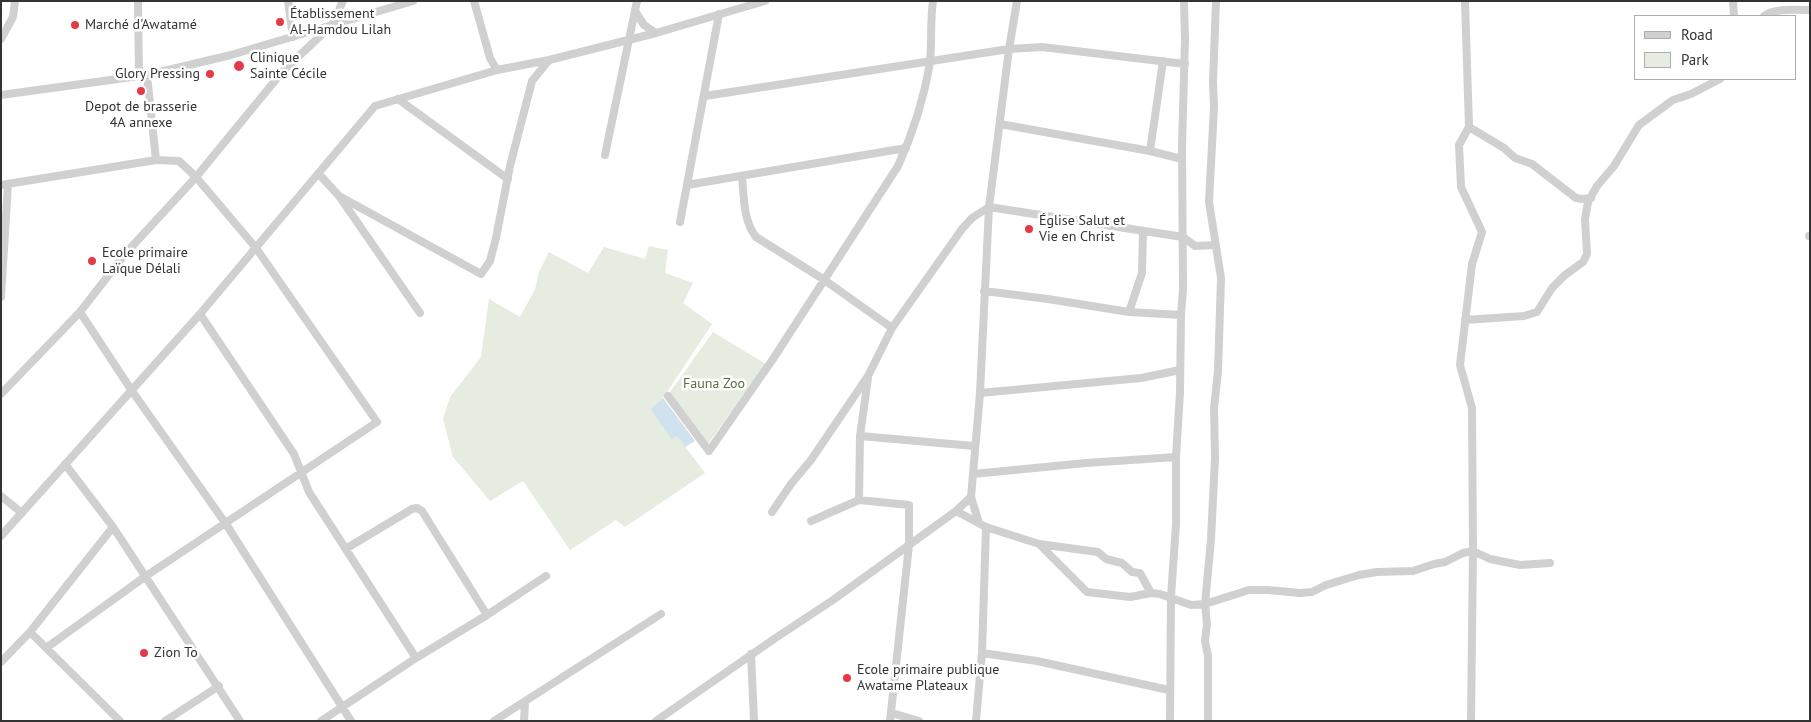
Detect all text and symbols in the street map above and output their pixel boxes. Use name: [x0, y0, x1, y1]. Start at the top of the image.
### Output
place label: Établissement Al-Hamdou Lilah: [290, 6, 391, 38]
legend: [1634, 15, 1796, 80]
marker: Établissement Al-Hamdou Lilah: [274, 16, 286, 28]
place label: Marché d'Awatamé: [85, 17, 197, 33]
marker: Marché d'Awatamé: [69, 19, 81, 31]
text: Road: [1681, 25, 1713, 44]
place label: Clinique Sainte Cécile: [250, 50, 327, 82]
text: Park: [1681, 50, 1709, 69]
marker: Clinique Sainte Cécile: [232, 59, 246, 73]
place label: Glory Pressing: [115, 66, 200, 82]
marker: Glory Pressing: [204, 68, 216, 80]
marker: Depot de brasserie 4A annexe: [135, 85, 147, 97]
place label: Depot de brasserie 4A annexe: [85, 99, 197, 132]
place label: Église Salut et Vie en Christ: [1039, 213, 1125, 246]
marker: Église Salut et Vie en Christ: [1023, 223, 1035, 235]
place label: Ecole primaire Laïque Délali: [102, 245, 188, 278]
marker: Ecole primaire Laïque Délali: [86, 255, 98, 267]
park label: Fauna Zoo: [683, 376, 745, 392]
place label: Zion To: [154, 645, 198, 661]
marker: Zion To: [138, 647, 150, 659]
place label: Ecole primaire publique Awatame Plateaux: [857, 662, 999, 694]
marker: Ecole primaire publique Awatame Plateaux: [841, 672, 853, 684]

